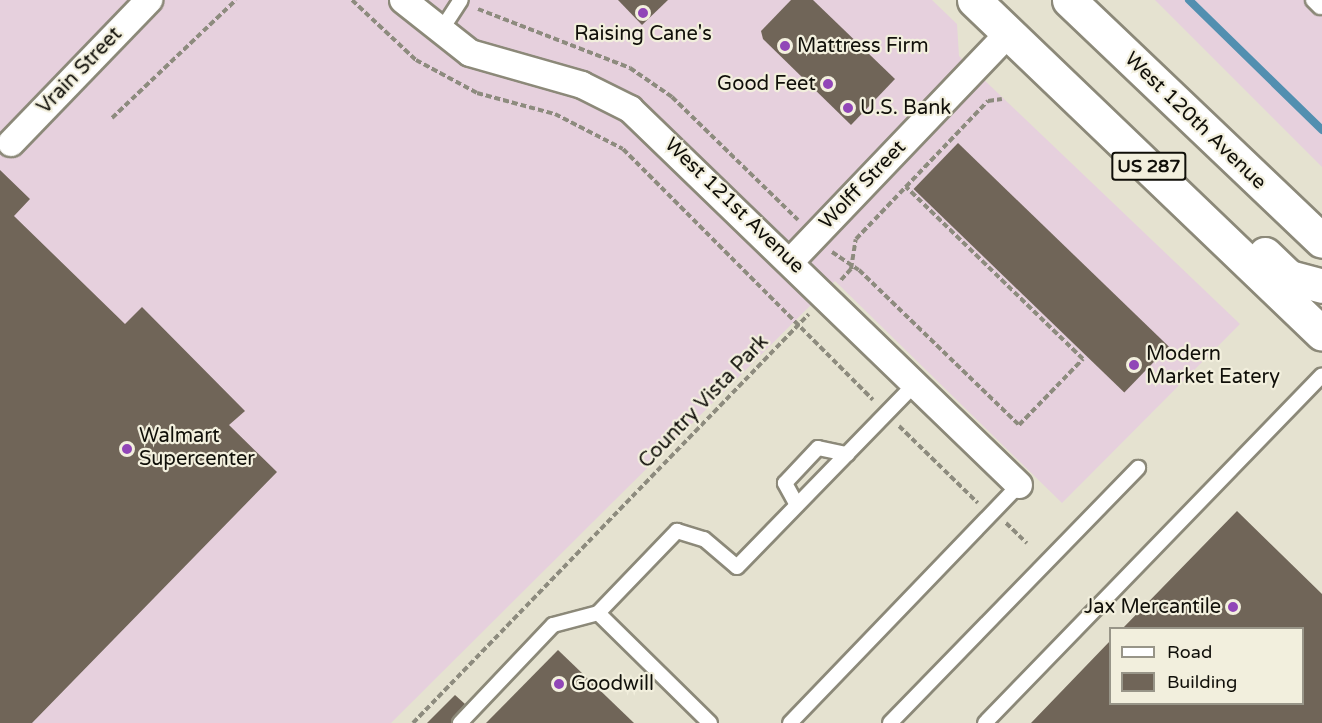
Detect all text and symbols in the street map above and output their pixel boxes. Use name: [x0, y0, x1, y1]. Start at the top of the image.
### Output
marker: Raising Cane's: [636, 6, 650, 20]
place label: Raising Cane's: [574, 22, 712, 46]
street label: Vrain Street: [33, 23, 127, 119]
place label: Mattress Firm: [797, 34, 929, 58]
marker: Mattress Firm: [778, 39, 792, 53]
street label: West 120th Avenue: [1119, 47, 1271, 195]
place label: Good Feet: [717, 72, 816, 96]
marker: Good Feet: [821, 77, 835, 91]
place label: U.S. Bank: [860, 96, 951, 120]
marker: U.S. Bank: [841, 101, 855, 115]
street label: West 121st Avenue: [659, 133, 809, 279]
street label: Wolff Street: [815, 136, 911, 234]
road number: US 287: [1110, 151, 1188, 181]
street label: Country Vista Park: [634, 330, 774, 474]
place label: Modern Market Eatery: [1146, 342, 1280, 389]
marker: Modern Market Eatery: [1127, 358, 1141, 372]
place label: Walmart Supercenter: [139, 425, 255, 472]
marker: Walmart Supercenter: [120, 442, 134, 456]
place label: Jax Mercantile: [1084, 595, 1221, 619]
marker: Jax Mercantile: [1226, 600, 1240, 614]
legend: [1109, 627, 1304, 705]
text: Road: [1167, 641, 1212, 663]
text: Building: [1167, 671, 1237, 693]
place label: Goodwill: [571, 672, 654, 696]
marker: Goodwill: [552, 677, 566, 691]

